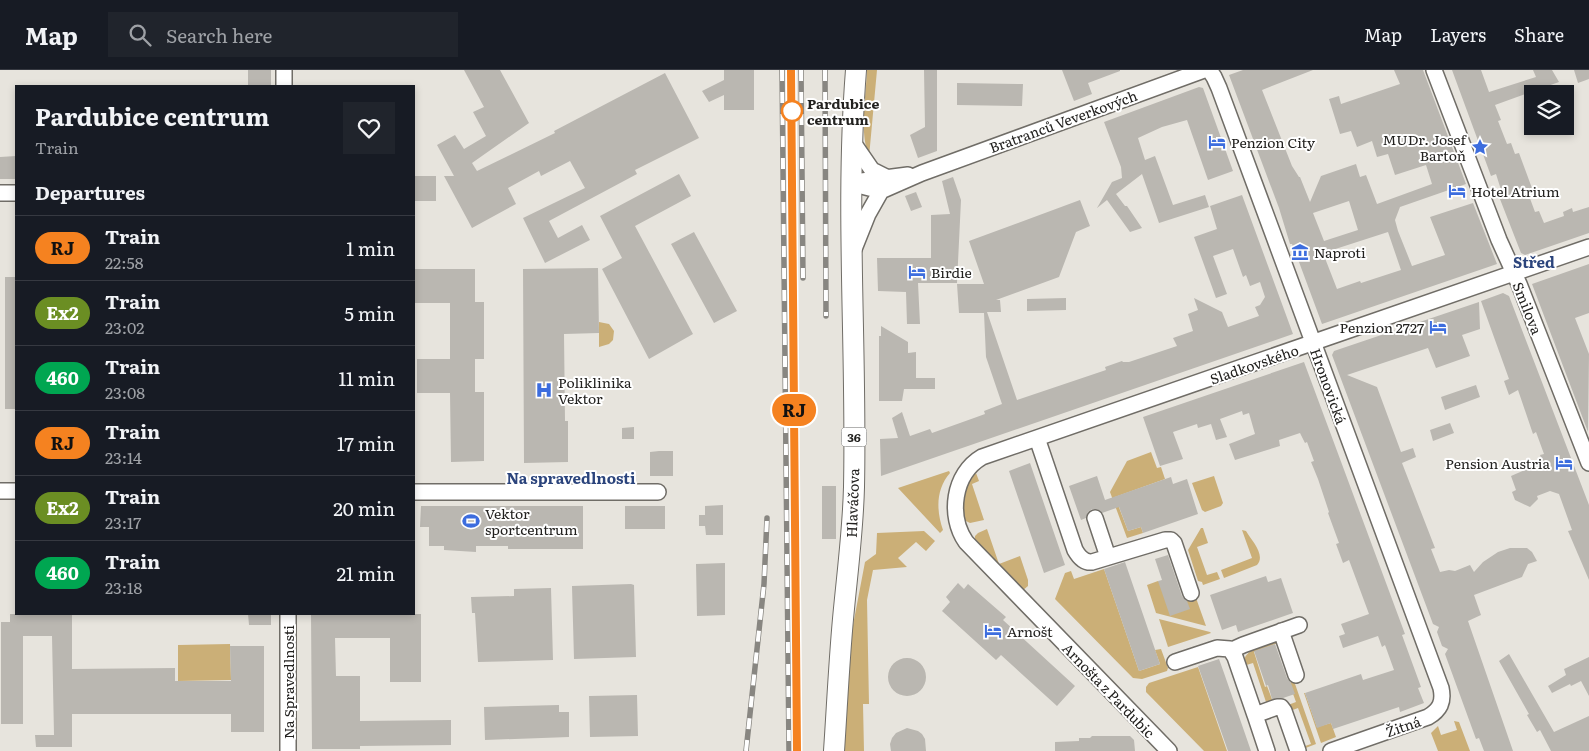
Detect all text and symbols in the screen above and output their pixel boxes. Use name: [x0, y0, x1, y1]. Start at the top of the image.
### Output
search box: [108, 12, 458, 57]
text: Map: [25, 17, 78, 52]
icon: search: [126, 21, 154, 49]
text: Search here: [166, 21, 272, 49]
text: Map: [1364, 21, 1402, 48]
text: Layers: [1430, 21, 1486, 48]
text: Share: [1514, 21, 1564, 48]
street label: Bratranců Veverkových: [986, 85, 1140, 157]
map controls: [1524, 85, 1574, 135]
button: layers: [1524, 85, 1574, 135]
place label: Pardubice centrum: [807, 93, 879, 129]
text: Pardubice centrum: [35, 98, 269, 133]
marker: Pardubice centrum: [781, 100, 803, 122]
button: heart: [343, 102, 395, 154]
place label: MUDr. Josef Bartoň: [1382, 129, 1468, 165]
hotel icon: Penzion City: [1207, 132, 1227, 152]
place label: Penzion City: [1231, 132, 1316, 152]
text: Train: [35, 135, 79, 159]
place icon: MUDr. Josef Bartoň: [1470, 137, 1490, 157]
text: Departures: [35, 178, 145, 206]
hotel icon: Hotel Atrium: [1447, 181, 1467, 201]
place label: Hotel Atrium: [1471, 181, 1560, 201]
text: Train: [105, 222, 160, 250]
text: RJ: [51, 234, 74, 261]
text: 1 min: [346, 234, 395, 262]
museum icon: Naproti: [1290, 242, 1310, 262]
place label: Naproti: [1314, 242, 1366, 262]
text: 22:58: [105, 250, 144, 274]
district label: Střed: [1513, 250, 1555, 273]
hotel icon: Birdie: [907, 262, 927, 282]
place label: Birdie: [931, 262, 972, 282]
street label: Smilova: [1508, 279, 1548, 338]
text: Train: [105, 287, 160, 315]
text: Ex2: [46, 299, 79, 326]
text: 5 min: [344, 299, 395, 327]
text: 23:02: [105, 315, 144, 339]
place label: Penzion 2727: [1339, 317, 1424, 337]
hotel icon: Penzion 2727: [1428, 317, 1448, 337]
street label: Sladkovského: [1207, 339, 1301, 389]
street label: Hronovická: [1306, 345, 1352, 427]
text: Train: [105, 352, 160, 380]
text: 460: [46, 364, 79, 391]
text: 11 min: [338, 364, 395, 392]
place label: Poliklinika Vektor: [558, 372, 632, 408]
text: 23:08: [105, 380, 145, 404]
hospital icon: Poliklinika Vektor: [534, 380, 554, 400]
line badge: RJ: [772, 394, 816, 426]
text: RJ: [782, 396, 806, 423]
text: Train: [105, 417, 160, 445]
road number: 36: [842, 428, 866, 447]
text: RJ: [51, 429, 74, 456]
text: 17 min: [337, 429, 395, 457]
text: 23:14: [105, 445, 142, 469]
place label: Pension Austria: [1445, 453, 1550, 473]
hotel icon: Pension Austria: [1554, 453, 1574, 473]
district label: Na spravedlnosti: [507, 466, 636, 489]
street label: Hlaváčova: [841, 467, 863, 538]
text: Train: [105, 482, 160, 510]
text: Ex2: [46, 494, 79, 521]
text: 20 min: [333, 494, 395, 522]
place label: Vektor sportcentrum: [485, 503, 578, 539]
text: 23:17: [105, 510, 141, 534]
sports icon: Vektor sportcentrum: [461, 511, 481, 531]
text: Train: [105, 547, 160, 575]
text: 460: [46, 559, 79, 586]
text: 21 min: [336, 559, 395, 587]
text: 23:18: [105, 575, 142, 599]
hotel icon: Arnošt: [983, 621, 1003, 641]
place label: Arnošt: [1007, 621, 1053, 641]
street label: Na Spravedlnosti: [278, 625, 298, 739]
street label: Arnošta z Pardubic: [1058, 638, 1160, 742]
street label: Žitná: [1383, 711, 1424, 741]

